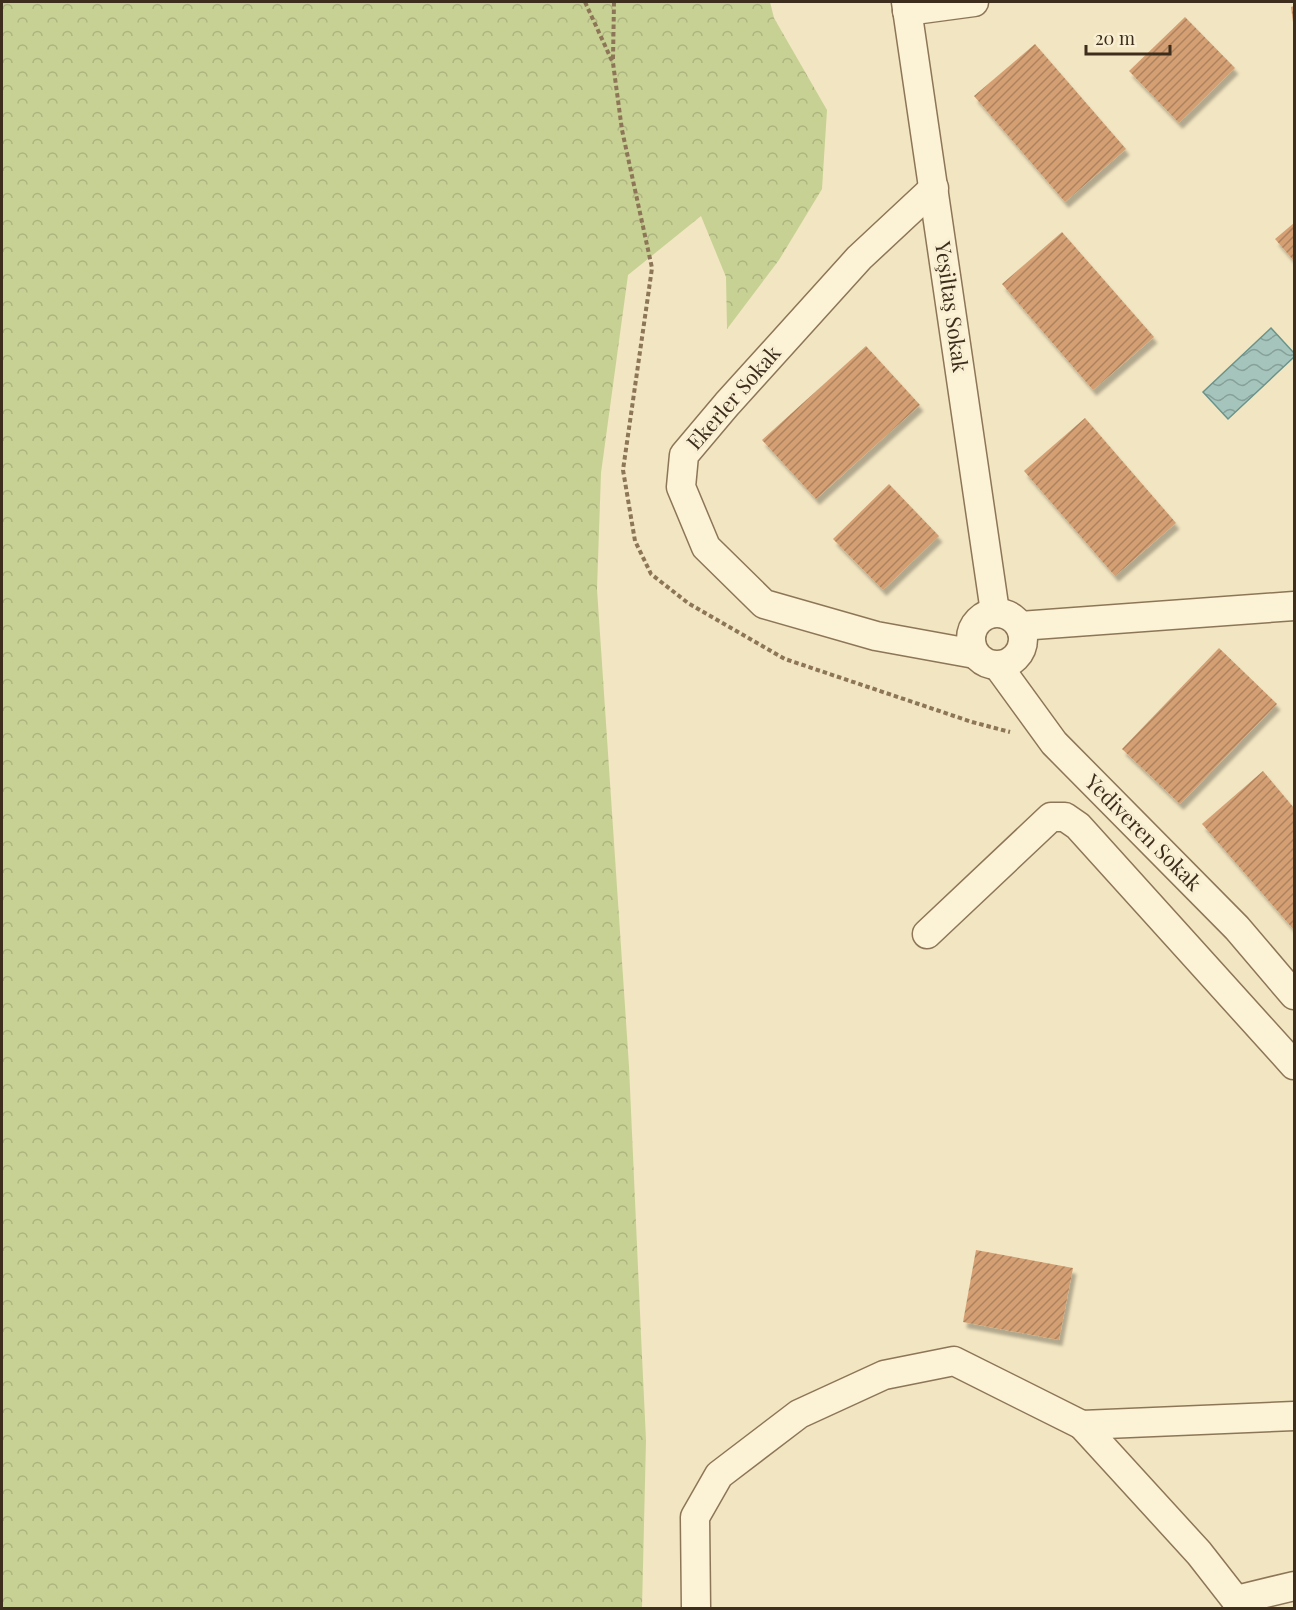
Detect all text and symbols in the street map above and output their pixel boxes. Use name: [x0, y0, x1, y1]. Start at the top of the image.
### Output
scale bar: [1086, 18, 1170, 56]
text: 20 m: [1095, 26, 1135, 50]
street label: Yeşiltaş Sokak: [930, 239, 976, 374]
street label: Ekerler Sokak: [679, 338, 786, 455]
street label: Yediveren Sokak: [1079, 767, 1209, 896]

